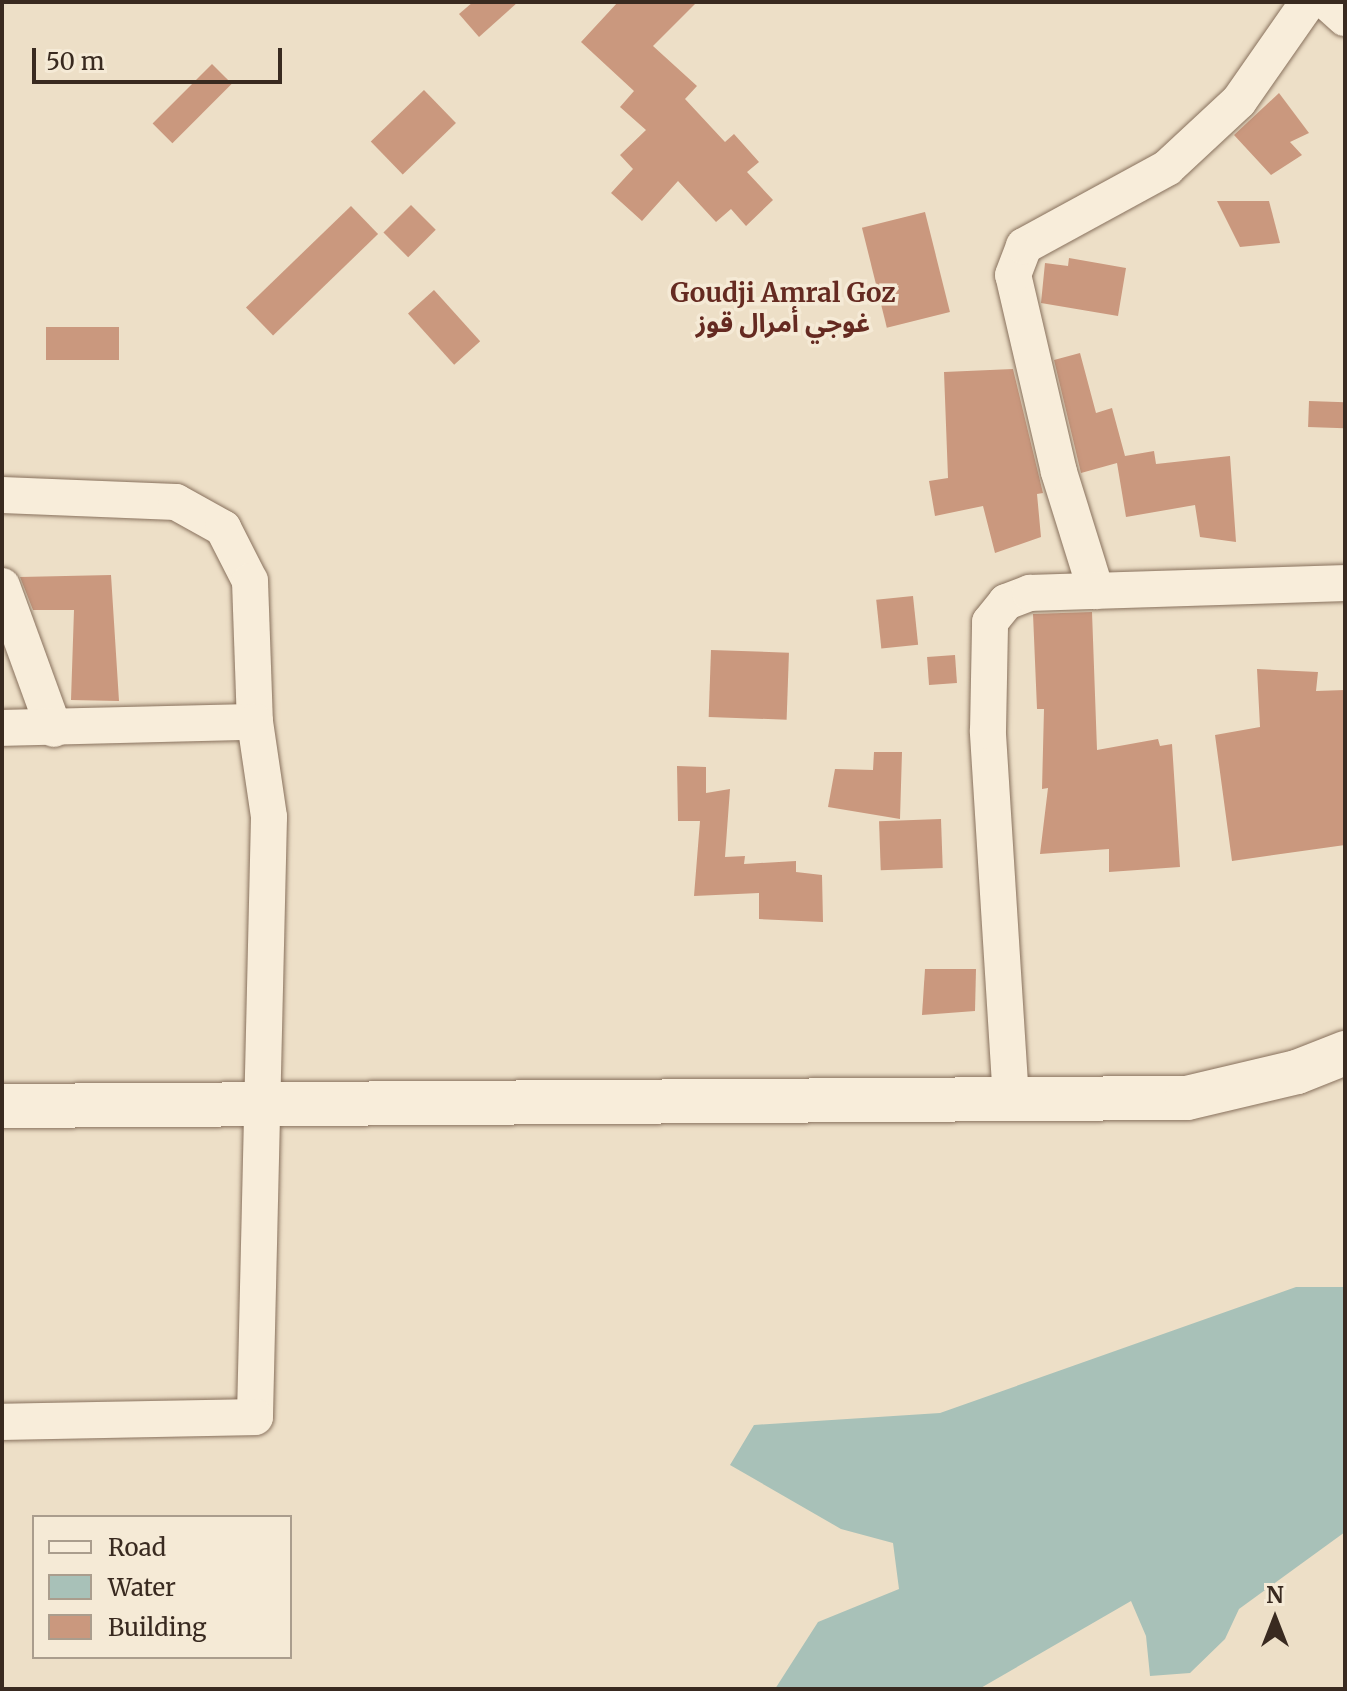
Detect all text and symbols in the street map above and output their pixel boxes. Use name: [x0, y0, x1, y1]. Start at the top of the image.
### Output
scale bar: [36, 32, 286, 82]
text: 50 m: [46, 46, 105, 77]
district label: Goudji Amral Goz غوجي أمرال قوز: [670, 277, 896, 338]
legend: [32, 1515, 292, 1659]
text: Road: [108, 1532, 166, 1563]
text: Water: [108, 1572, 176, 1603]
north arrow: [1235, 1579, 1315, 1659]
text: N: [1266, 1581, 1284, 1609]
text: Building: [108, 1612, 207, 1643]

